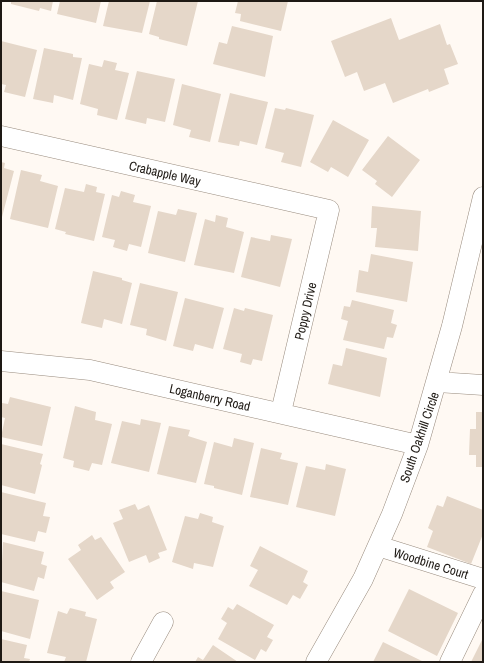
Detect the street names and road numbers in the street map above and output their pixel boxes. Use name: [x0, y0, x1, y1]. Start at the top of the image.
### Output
street label: Crabapple Way: [127, 157, 203, 190]
street label: Poppy Drive: [291, 281, 320, 342]
street label: Loganberry Road: [168, 380, 252, 415]
street label: South Oakhill Circle: [396, 390, 443, 485]
street label: Woodbine Court: [391, 544, 470, 583]

